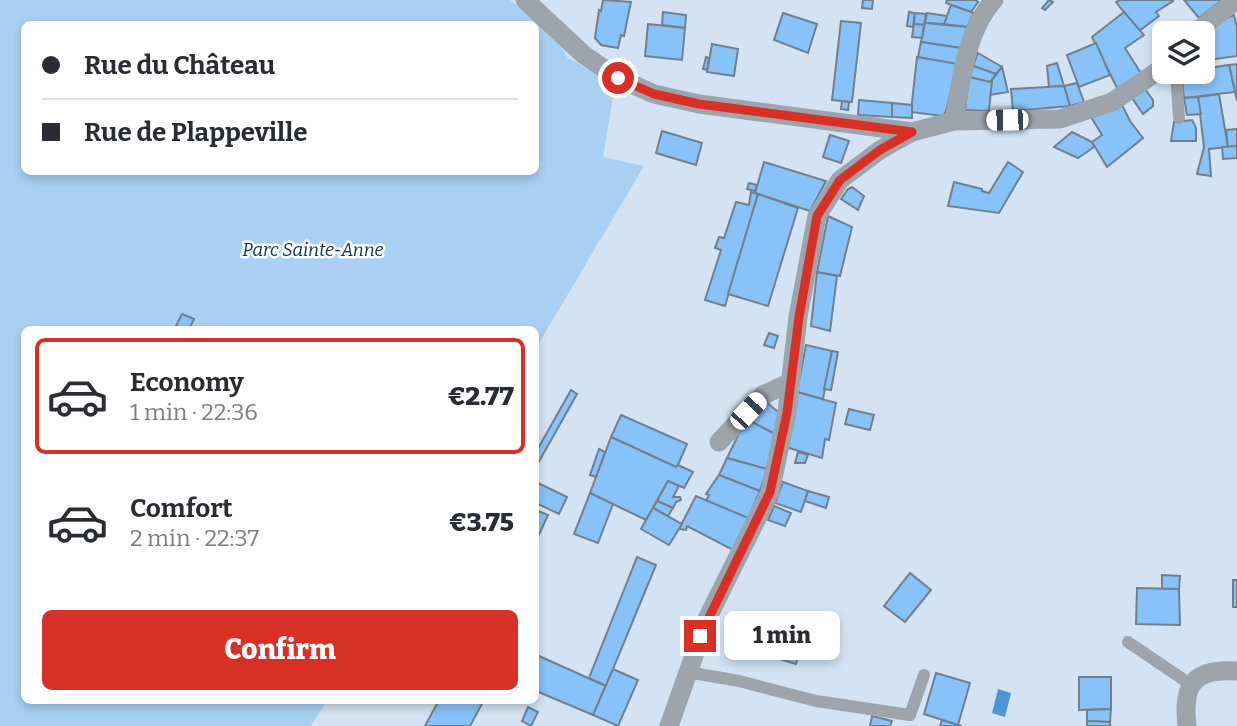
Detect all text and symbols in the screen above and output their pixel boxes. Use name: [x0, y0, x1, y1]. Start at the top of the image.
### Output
map controls: [1152, 21, 1215, 84]
button: layers: [1152, 21, 1215, 84]
text: Rue du Château: [84, 50, 275, 81]
route start: [602, 62, 634, 94]
car: [986, 109, 1029, 131]
text: Rue de Plappeville: [84, 117, 307, 148]
park label: Parc Sainte-Anne: [242, 239, 384, 261]
icon: car: [46, 365, 109, 428]
text: Economy: [130, 367, 244, 398]
text: €2.77: [448, 381, 514, 412]
car: [726, 388, 771, 434]
text: 1 min · 22:36: [130, 398, 258, 426]
icon: car: [46, 491, 109, 554]
text: Comfort: [130, 493, 233, 524]
text: €3.75: [449, 507, 514, 538]
text: 2 min · 22:37: [130, 524, 259, 552]
button: Confirm: [42, 610, 518, 690]
callout: 1 min: [724, 612, 840, 660]
route end: [684, 620, 716, 652]
text: 1 min: [753, 621, 811, 649]

